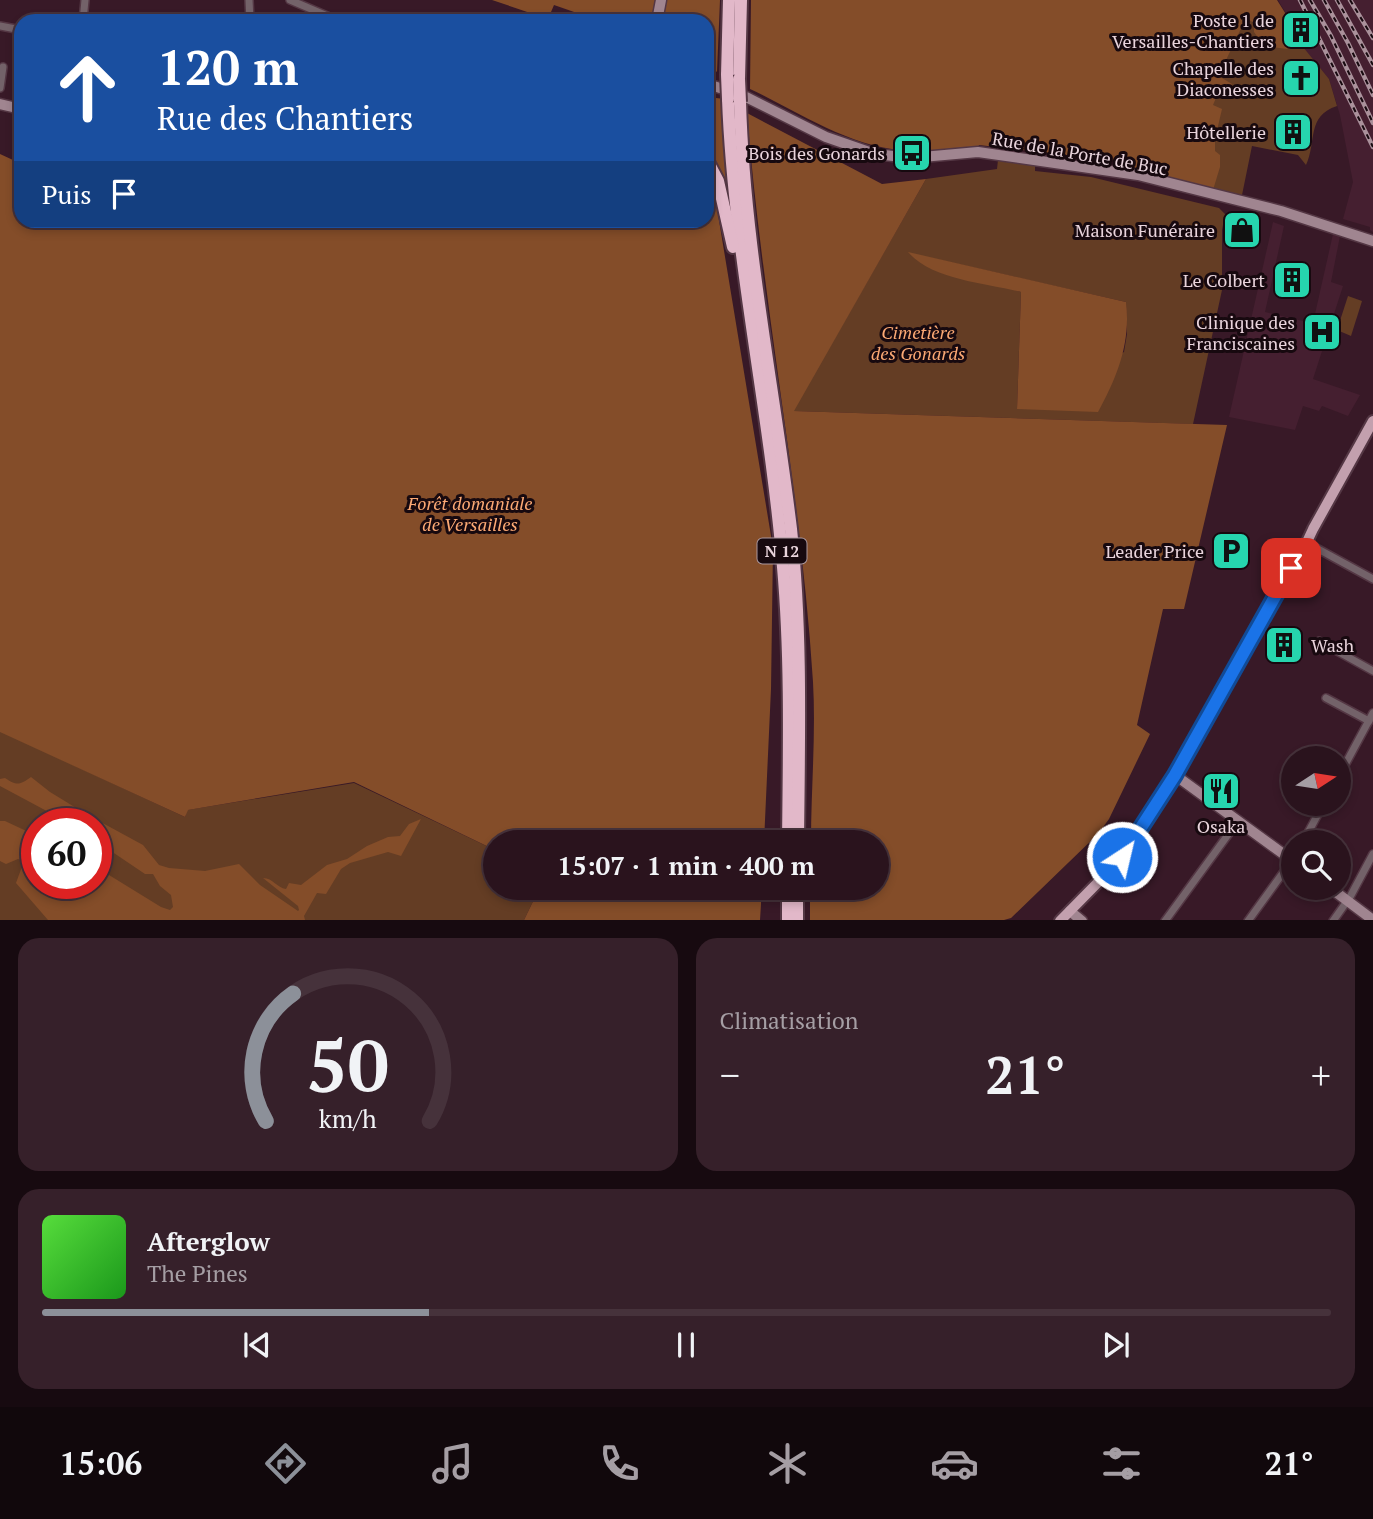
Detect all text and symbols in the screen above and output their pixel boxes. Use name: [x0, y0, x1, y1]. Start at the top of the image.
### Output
place label: Poste 1 de Versailles-Chantiers: [1112, 8, 1274, 53]
building icon: Poste 1 de Versailles-Chantiers: [1280, 9, 1322, 51]
text: 120 m: [157, 34, 299, 99]
icon: ahead: [42, 42, 133, 133]
place label: Chapelle des Diaconesses: [1172, 56, 1274, 101]
church icon: Chapelle des Diaconesses: [1280, 57, 1322, 99]
text: Rue des Chantiers: [157, 97, 413, 139]
building icon: Hôtellerie: [1272, 111, 1314, 153]
place label: Hôtellerie: [1186, 120, 1266, 144]
street label: Rue de la Porte de Buc: [990, 126, 1170, 180]
bus stop icon: Bois des Gonards: [891, 132, 933, 174]
place label: Bois des Gonards: [748, 141, 885, 165]
icon: arrive: [105, 175, 143, 213]
text: Puis: [42, 177, 91, 211]
shop icon: Maison Funéraire: [1221, 209, 1263, 251]
place label: Maison Funéraire: [1075, 218, 1215, 242]
building icon: Le Colbert: [1271, 259, 1313, 301]
place label: Le Colbert: [1183, 268, 1265, 292]
place label: Clinique des Franciscaines: [1186, 310, 1295, 355]
hospital icon: Clinique des Franciscaines: [1301, 311, 1343, 353]
park label: Cimetière des Gonards: [871, 320, 965, 365]
park label: Forêt domaniale de Versailles: [407, 491, 532, 536]
parking icon: Leader Price: [1210, 530, 1252, 572]
road number: N 12: [758, 538, 806, 564]
pin: [1261, 538, 1321, 598]
place label: Leader Price: [1105, 539, 1204, 563]
icon: arrive: [1272, 549, 1310, 587]
building icon: Wash: [1263, 624, 1305, 666]
place label: Wash: [1311, 633, 1355, 657]
north arrow: [1281, 746, 1351, 816]
map controls: [1281, 746, 1351, 900]
restaurant icon: Osaka: [1200, 770, 1242, 812]
speed limit sign: 60: [21, 808, 112, 899]
place label: Osaka: [1197, 814, 1245, 838]
position arrow: [1085, 820, 1159, 894]
button: search: [1281, 830, 1351, 900]
text: 15:07 · 1 min · 400 m: [557, 848, 815, 882]
text: Climatisation: [720, 1005, 859, 1036]
text: 50: [307, 1015, 389, 1112]
text: 21°: [985, 1040, 1065, 1109]
text: −: [720, 1050, 740, 1100]
text: +: [1311, 1050, 1331, 1100]
text: km/h: [319, 1101, 377, 1134]
text: Afterglow: [147, 1224, 270, 1258]
text: The Pines: [147, 1258, 248, 1289]
icon: previous: [238, 1326, 276, 1364]
icon: pause: [667, 1326, 705, 1364]
icon: next: [1097, 1326, 1135, 1364]
icon: directions: [261, 1439, 310, 1488]
icon: music: [428, 1439, 477, 1488]
icon: phone: [595, 1439, 644, 1488]
icon: climate: [763, 1439, 812, 1488]
icon: car: [930, 1439, 979, 1488]
icon: filters: [1097, 1439, 1146, 1488]
text: 15:06: [59, 1442, 142, 1484]
text: 21°: [1264, 1442, 1314, 1484]

